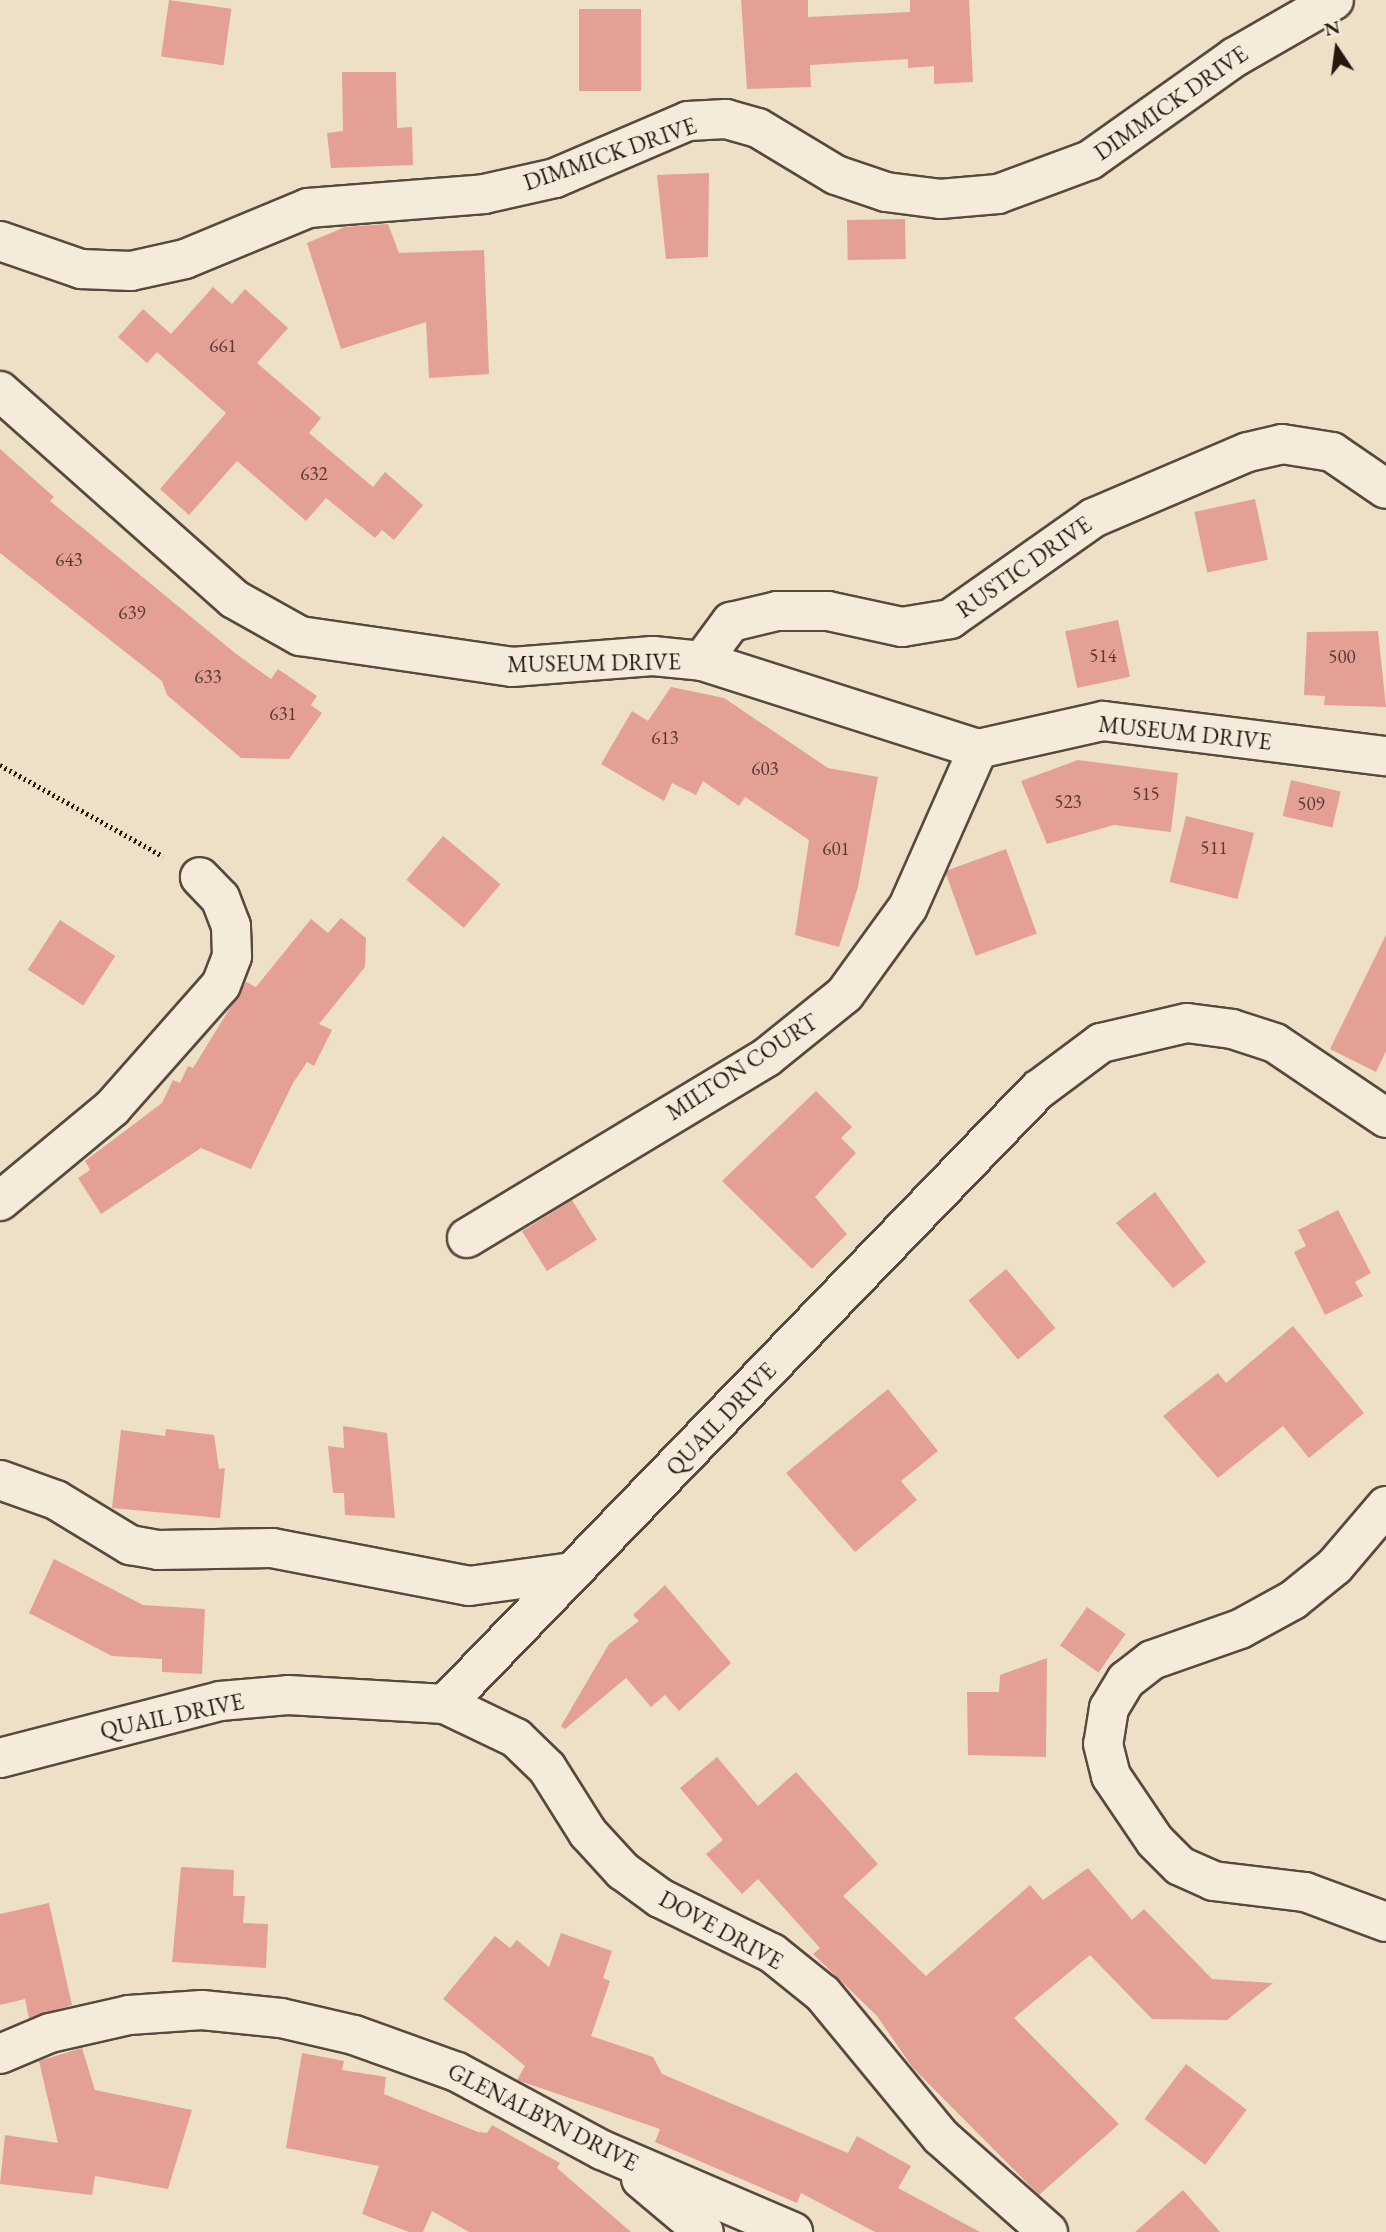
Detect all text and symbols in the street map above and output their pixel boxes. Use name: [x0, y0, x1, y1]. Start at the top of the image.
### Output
north arrow: [1302, 14, 1372, 84]
text: N: [1322, 14, 1342, 42]
street label: DIMMICK DRIVE: [1089, 40, 1253, 166]
street label: DIMMICK DRIVE: [520, 111, 700, 197]
house number: 661: [209, 335, 237, 357]
house number: 632: [300, 463, 328, 485]
street label: RUSTIC DRIVE: [951, 510, 1097, 624]
house number: 643: [55, 549, 83, 571]
house number: 639: [118, 602, 146, 624]
house number: 514: [1089, 645, 1117, 667]
house number: 500: [1328, 646, 1356, 668]
street label: MUSEUM DRIVE: [507, 648, 681, 678]
house number: 633: [194, 666, 222, 688]
house number: 631: [269, 703, 297, 725]
street label: MUSEUM DRIVE: [1097, 710, 1273, 756]
house number: 613: [651, 727, 679, 749]
house number: 603: [751, 758, 779, 780]
house number: 515: [1132, 783, 1160, 805]
house number: 523: [1054, 791, 1082, 813]
house number: 509: [1297, 793, 1325, 815]
house number: 511: [1200, 837, 1228, 859]
house number: 601: [822, 838, 850, 860]
street label: MILTON COURT: [661, 1008, 823, 1126]
street label: QUAIL DRIVE: [660, 1357, 782, 1481]
street label: QUAIL DRIVE: [98, 1687, 246, 1745]
street label: DOVE DRIVE: [654, 1885, 788, 1975]
street label: GLENALBYN DRIVE: [443, 2057, 643, 2177]

